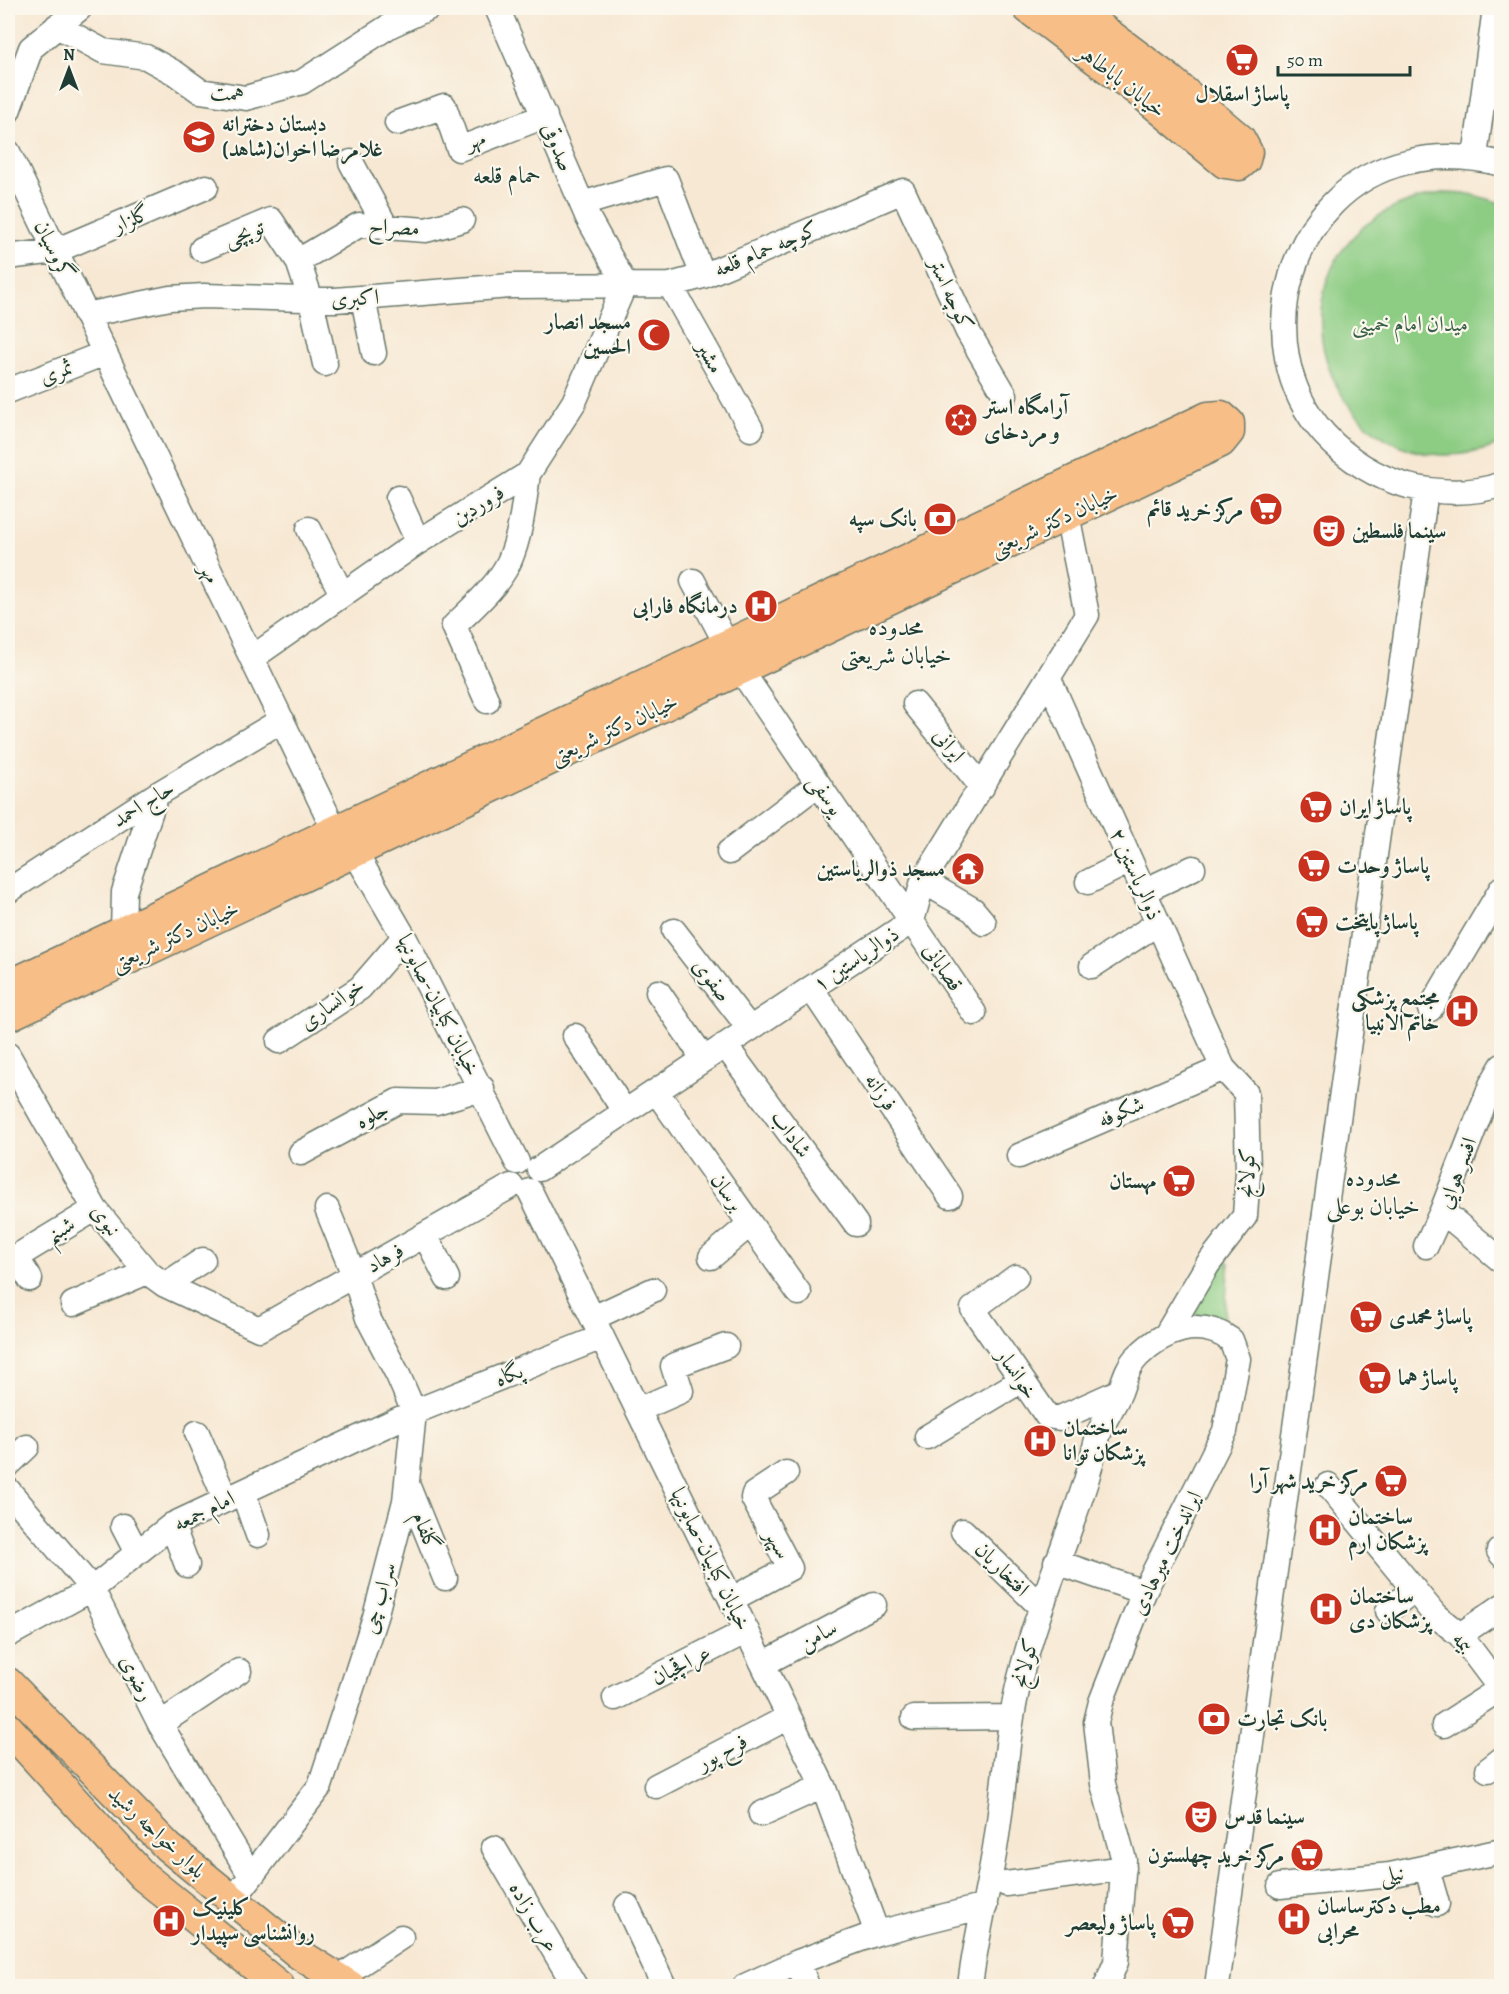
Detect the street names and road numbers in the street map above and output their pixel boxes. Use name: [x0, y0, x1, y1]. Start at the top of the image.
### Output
street label: خیابان باباطاهر: [1070, 36, 1172, 125]
street label: همت: [209, 77, 245, 109]
street label: صدوقی: [534, 118, 582, 176]
street label: مهر: [461, 123, 489, 157]
street label: گلزار: [106, 198, 154, 241]
street label: مصراح: [367, 211, 420, 247]
street label: توپچی: [220, 212, 269, 254]
street label: کوچه حمام قلعه: [709, 214, 824, 288]
street label: گروسیان: [27, 215, 81, 285]
street label: کوچه استر: [920, 251, 981, 335]
street label: اکبری: [330, 282, 380, 314]
street label: مشیر: [688, 333, 731, 379]
street label: ثمری: [35, 352, 77, 392]
street label: فروردین: [446, 477, 510, 533]
street label: خیابان دکتر شریعتی: [985, 478, 1123, 564]
street label: مهر: [191, 556, 228, 588]
street label: خیابان دکتر شریعتی: [545, 686, 683, 772]
street label: ایرانی: [926, 722, 972, 768]
street label: یوسفی: [800, 768, 852, 824]
street label: حاج احمد: [106, 773, 182, 838]
street label: ذوالریاستین ۲: [1102, 823, 1170, 925]
street label: خیابان دکتر شریعتی: [106, 893, 244, 979]
street label: ذوالریاستین ۱: [807, 919, 905, 999]
street label: خیابان کبابیان-صابونیها: [390, 929, 488, 1081]
street label: قصابانی: [916, 937, 970, 997]
street label: صفوی: [685, 952, 739, 1008]
street label: خوانساری: [293, 971, 371, 1037]
street label: فرزانه: [857, 1067, 905, 1117]
street label: شکوفه: [1093, 1089, 1149, 1135]
street label: جلوه: [350, 1094, 394, 1136]
street label: شاداب: [763, 1104, 819, 1164]
street label: افسر هوایی: [1430, 1133, 1484, 1213]
street label: کولانج: [1231, 1147, 1267, 1199]
street label: برسان: [703, 1167, 751, 1217]
street label: نبوی: [84, 1197, 128, 1243]
street label: شبنم: [39, 1209, 84, 1256]
street label: فرهاد: [361, 1235, 409, 1281]
street label: خوانسار: [988, 1341, 1045, 1406]
street label: پگاه: [490, 1355, 530, 1395]
street label: خیابان کبابیان-صابونیها: [663, 1482, 759, 1636]
street label: امام جمعه: [168, 1483, 242, 1542]
street label: ایراندخت میرهادی: [1123, 1486, 1209, 1620]
street label: گلفام: [401, 1507, 447, 1557]
street label: سپهر: [757, 1522, 798, 1564]
street label: افتخاریان: [968, 1535, 1036, 1603]
street label: سراب چی: [354, 1559, 404, 1637]
street label: سامن: [793, 1612, 843, 1658]
street label: بیمه: [1445, 1625, 1481, 1660]
street label: کولانج: [1004, 1635, 1050, 1692]
street label: عراقچیان: [646, 1637, 716, 1693]
street label: رضوی: [113, 1650, 161, 1706]
street label: فرح پور: [690, 1726, 755, 1782]
street label: بلوار خواجه رشید: [101, 1779, 213, 1885]
street label: نیلی: [1378, 1857, 1406, 1892]
street label: عرب زاده: [502, 1876, 566, 1958]

